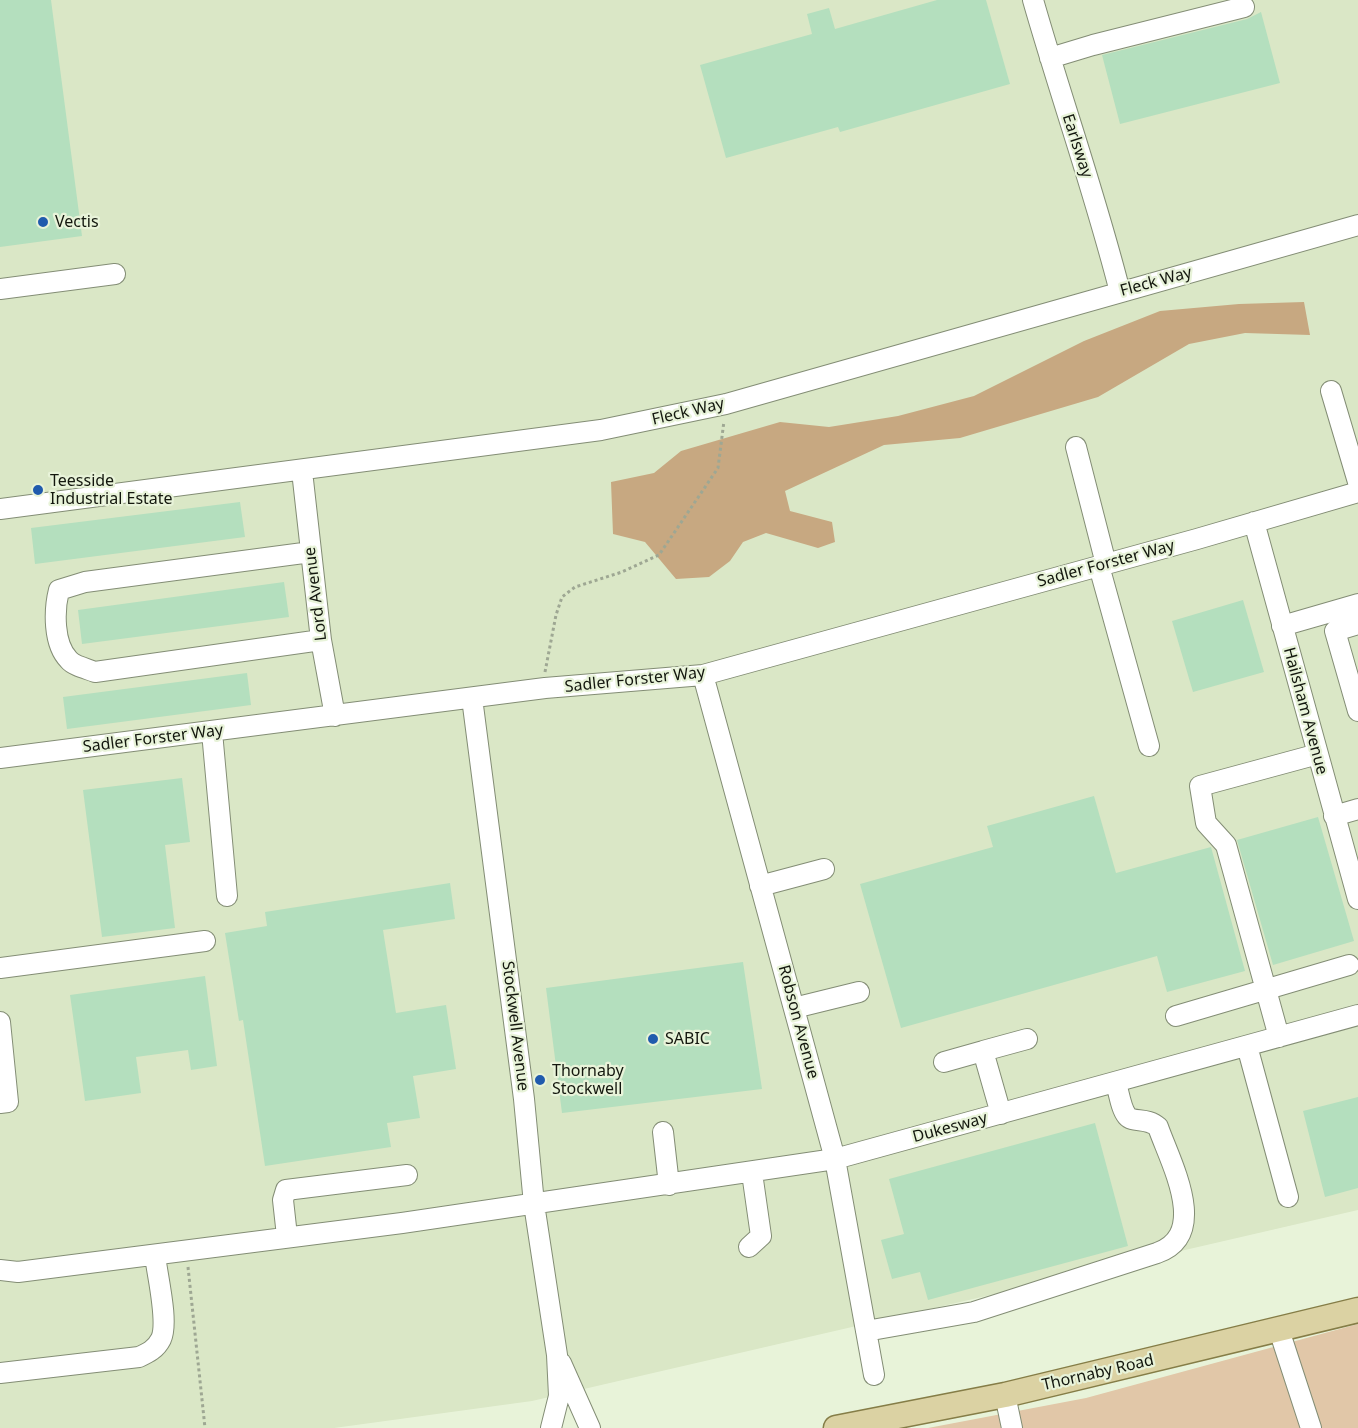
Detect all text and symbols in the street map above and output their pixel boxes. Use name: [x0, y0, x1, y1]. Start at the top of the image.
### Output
street label: Earlsway: [1058, 112, 1096, 180]
place label: Vectis: [55, 212, 99, 232]
marker: Vectis: [36, 215, 50, 229]
street label: Fleck Way: [1118, 263, 1194, 301]
street label: Fleck Way: [650, 394, 726, 430]
place label: Teesside Industrial Estate: [50, 471, 173, 509]
marker: Teesside Industrial Estate: [31, 483, 45, 497]
street label: Sadler Forster Way: [1035, 536, 1177, 592]
street label: Lord Avenue: [301, 546, 331, 642]
street label: Hailsham Avenue: [1279, 645, 1331, 777]
street label: Sadler Forster Way: [564, 663, 706, 697]
street label: Sadler Forster Way: [82, 721, 224, 757]
street label: Stockwell Avenue: [498, 960, 532, 1092]
street label: Robson Avenue: [774, 963, 822, 1081]
place label: SABIC: [665, 1029, 710, 1049]
marker: SABIC: [646, 1032, 660, 1046]
place label: Thornaby Stockwell: [552, 1061, 624, 1099]
marker: Thornaby Stockwell: [533, 1073, 547, 1087]
street label: Dukesway: [911, 1109, 989, 1147]
street label: Thornaby Road: [1040, 1351, 1156, 1395]

